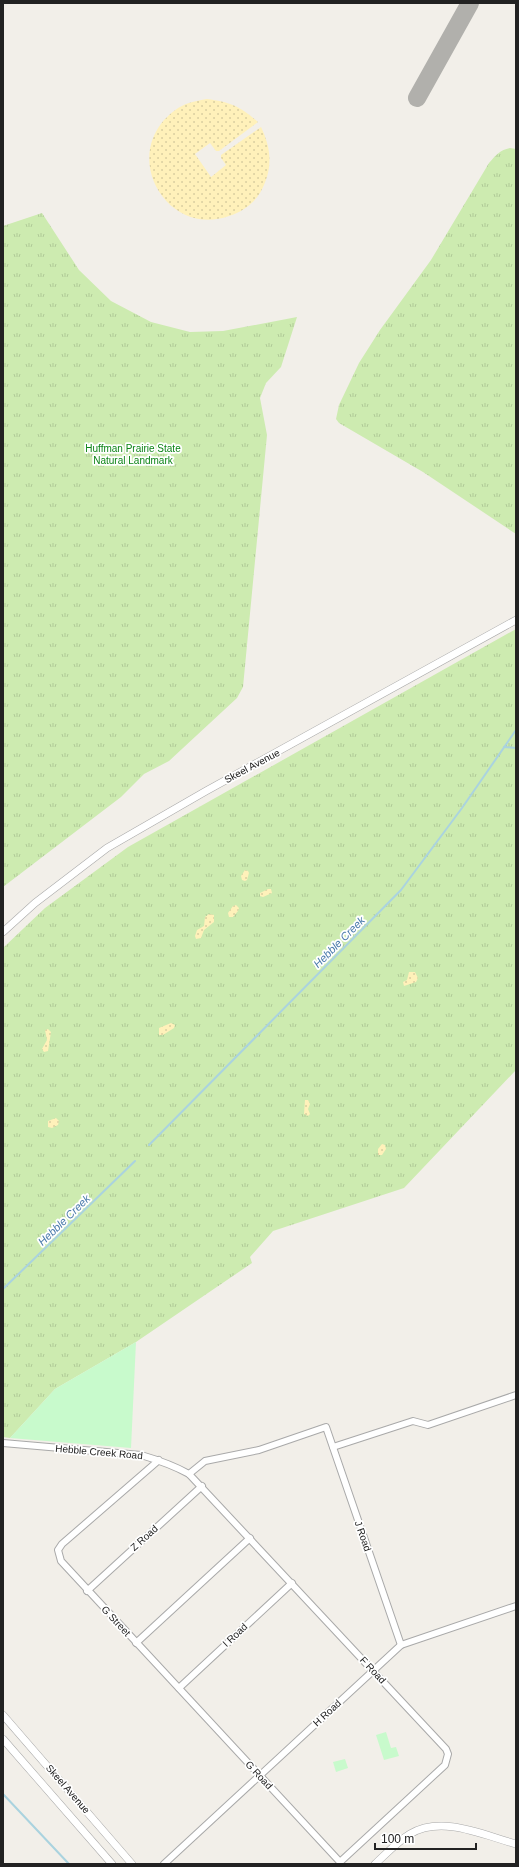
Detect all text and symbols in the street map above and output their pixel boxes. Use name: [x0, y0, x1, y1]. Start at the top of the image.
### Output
park label: Huffman Prairie State Natural Landmark: [85, 443, 181, 466]
street label: Skeel Avenue: [222, 747, 282, 785]
water label: Hebble Creek: [311, 914, 367, 970]
water label: Hebble Creek: [36, 1192, 93, 1248]
street label: Hebble Creek Road: [55, 1443, 143, 1461]
street label: J Road: [353, 1519, 373, 1553]
street label: Z Road: [128, 1523, 160, 1553]
street label: G Street: [99, 1604, 133, 1639]
street label: I Road: [220, 1621, 250, 1649]
street label: F Road: [358, 1654, 388, 1686]
street label: H Road: [311, 1697, 343, 1729]
street label: G Road: [243, 1759, 275, 1791]
street label: Skeel Avenue: [44, 1762, 92, 1816]
scale bar: [375, 1825, 476, 1851]
text: 100 m: [381, 1832, 414, 1846]

